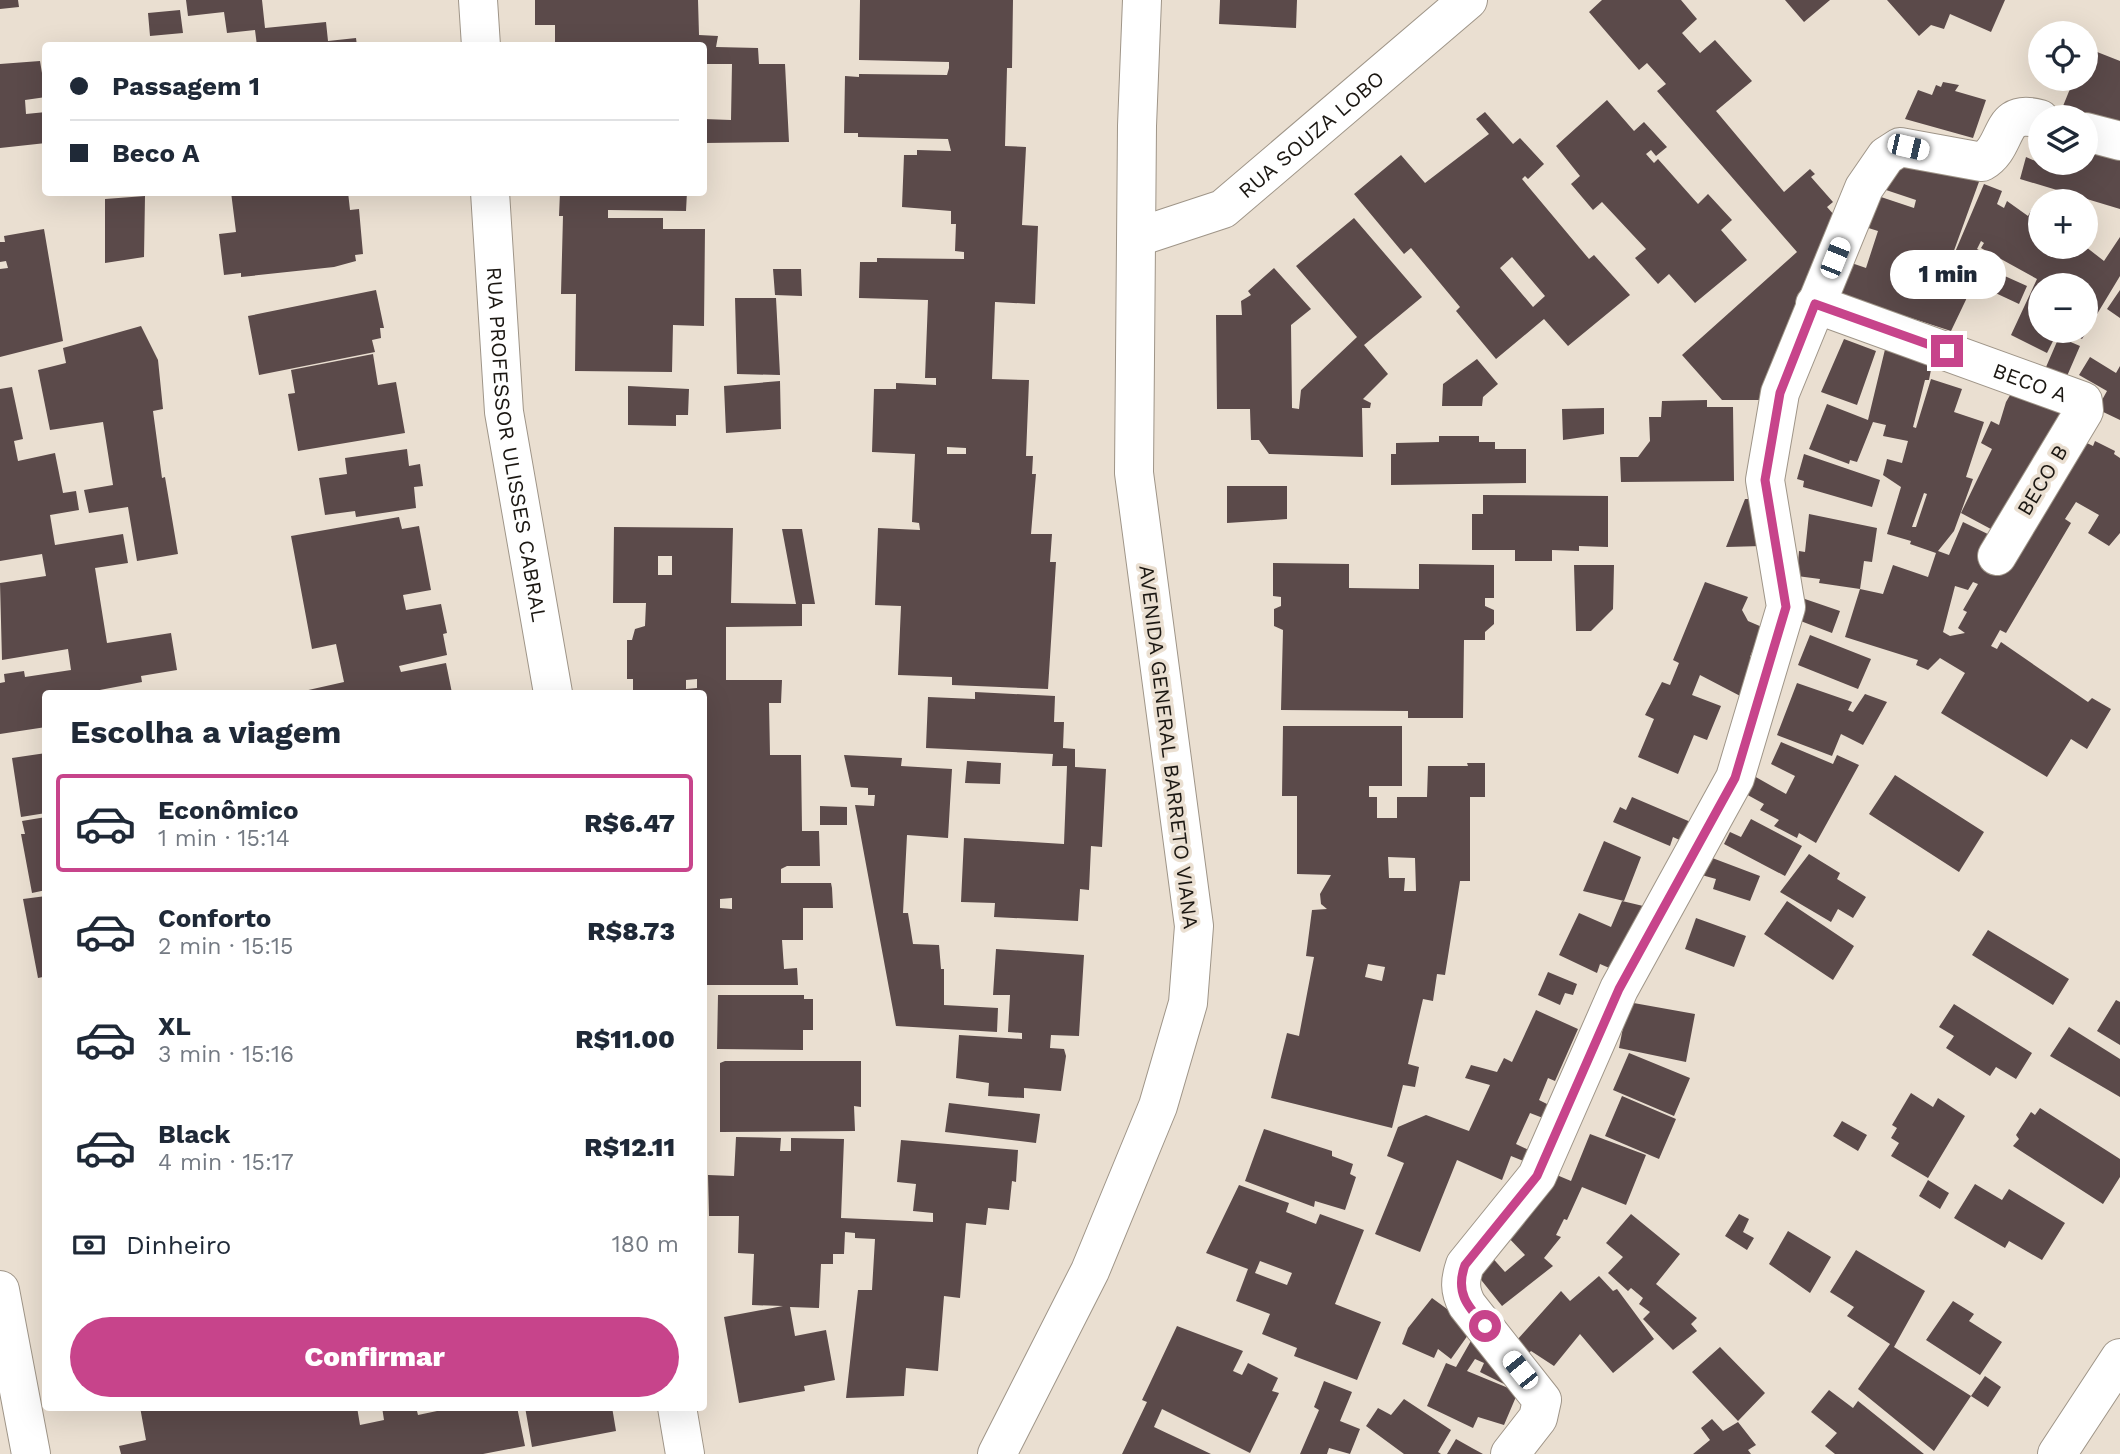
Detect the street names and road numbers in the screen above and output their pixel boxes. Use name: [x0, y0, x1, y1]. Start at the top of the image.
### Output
street label: RUA SOUZA LOBO: [1233, 65, 1389, 203]
street label: RUA PROFESSOR ULISSES CABRAL: [482, 266, 553, 624]
street label: BECO A: [1990, 357, 2071, 407]
street label: BECO B: [2011, 440, 2073, 520]
street label: AVENIDA GENERAL BARRETO VIANA: [1134, 564, 1204, 931]

